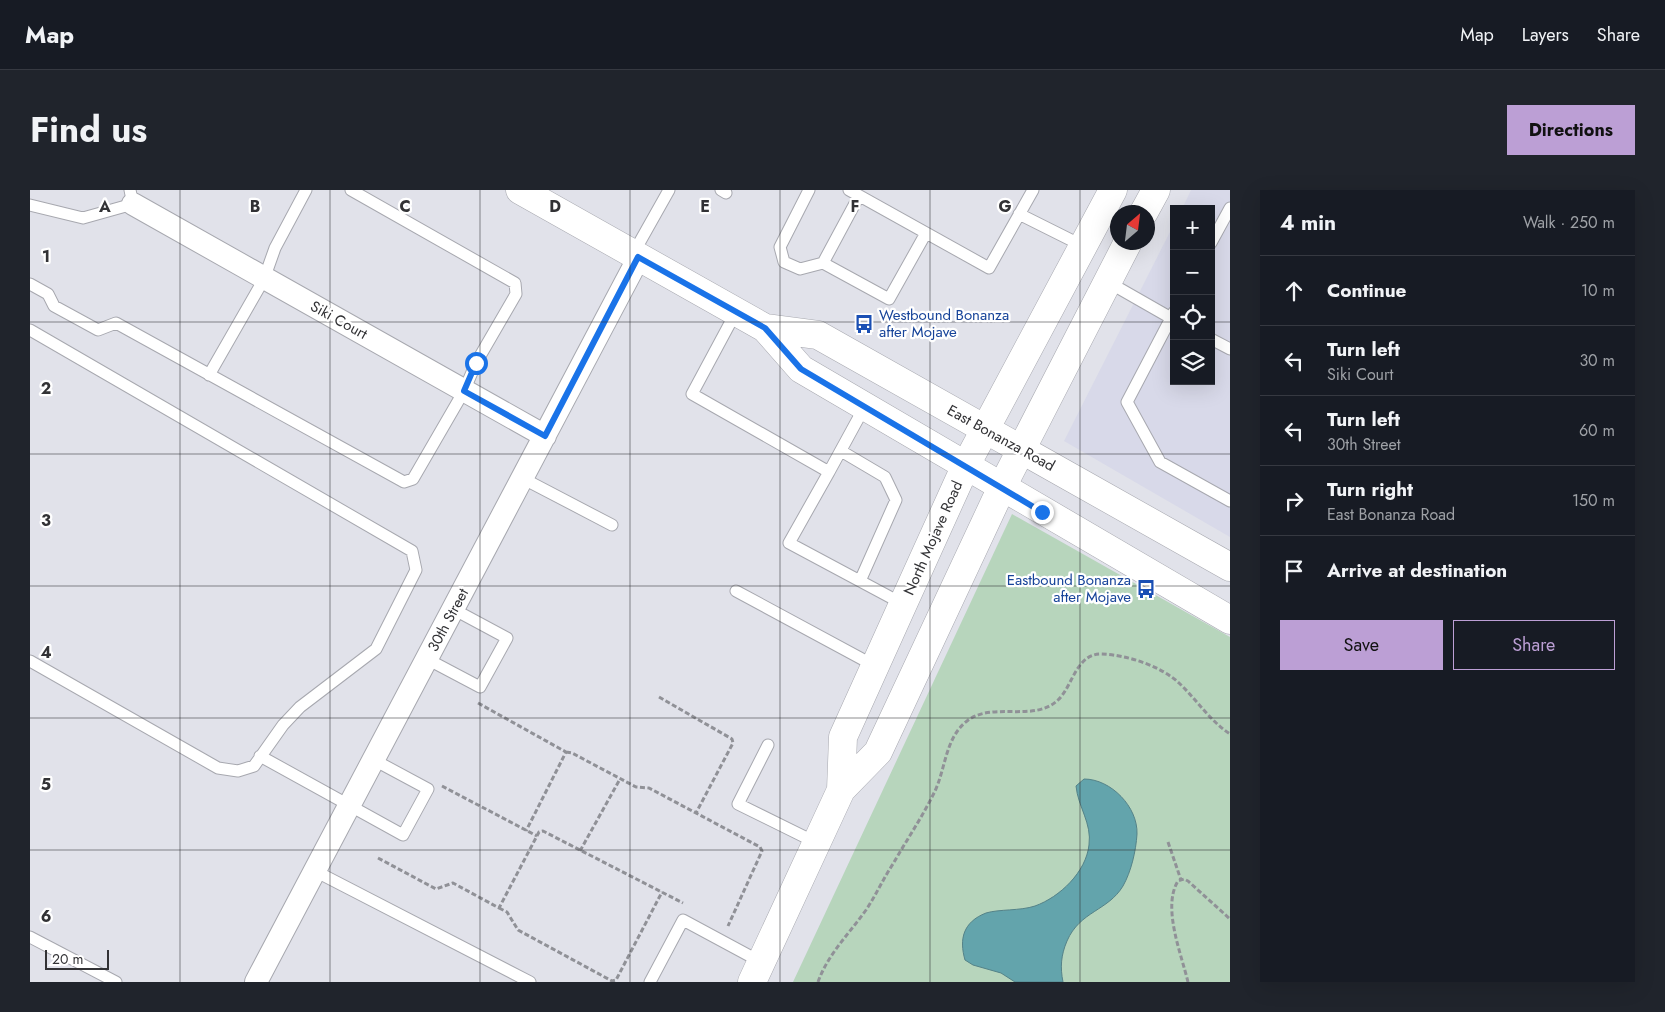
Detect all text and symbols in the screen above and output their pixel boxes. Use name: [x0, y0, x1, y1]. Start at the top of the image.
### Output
text: Map: [25, 17, 74, 52]
text: Map: [1460, 22, 1494, 48]
text: Layers: [1522, 22, 1569, 48]
text: Share: [1597, 22, 1640, 48]
text: Find us: [30, 105, 147, 155]
button: Directions: [1507, 105, 1635, 155]
text: A: [98, 195, 111, 218]
text: B: [250, 195, 260, 218]
text: C: [399, 195, 411, 218]
text: D: [549, 195, 561, 218]
text: E: [700, 195, 710, 218]
text: F: [851, 195, 859, 218]
text: G: [998, 195, 1012, 218]
north arrow: [1110, 205, 1155, 250]
map controls: [1170, 205, 1215, 385]
button: +: [1170, 205, 1215, 250]
text: 4 min: [1280, 208, 1336, 238]
text: Walk · 250 m: [1523, 211, 1615, 234]
text: 1: [42, 245, 50, 268]
button: −: [1170, 250, 1215, 295]
icon: ahead: [1280, 277, 1308, 305]
text: Continue: [1327, 277, 1406, 304]
text: 10 m: [1581, 279, 1615, 302]
street label: Siki Court: [306, 295, 372, 345]
button: locate: [1170, 295, 1215, 340]
place label: Westbound Bonanza after Mojave: [879, 304, 1009, 343]
bus stop icon: Westbound Bonanza after Mojave: [853, 313, 875, 335]
text: Turn left: [1327, 336, 1400, 363]
button: layers: [1170, 340, 1215, 385]
icon: left: [1280, 347, 1308, 375]
text: 30 m: [1579, 349, 1615, 372]
route start: [465, 352, 488, 375]
text: Siki Court: [1327, 363, 1393, 386]
text: 2: [41, 377, 51, 400]
street label: East Bonanza Road: [943, 399, 1059, 477]
text: Turn left: [1327, 406, 1400, 433]
icon: left: [1280, 417, 1308, 445]
text: 60 m: [1579, 419, 1615, 442]
text: 30th Street: [1327, 433, 1401, 456]
text: Turn right: [1327, 476, 1413, 503]
street label: North Mojave Road: [898, 477, 968, 599]
icon: right: [1280, 487, 1308, 515]
text: 150 m: [1572, 489, 1615, 512]
route end: [1031, 501, 1054, 524]
text: East Bonanza Road: [1327, 503, 1455, 526]
text: 3: [41, 509, 51, 532]
icon: arrive: [1280, 557, 1308, 585]
text: Arrive at destination: [1327, 557, 1507, 584]
place label: Eastbound Bonanza after Mojave: [1007, 569, 1131, 608]
bus stop icon: Eastbound Bonanza after Mojave: [1135, 578, 1157, 600]
street label: 30th Street: [422, 584, 474, 656]
button: Save: [1280, 620, 1443, 670]
button: Share: [1453, 620, 1615, 670]
text: 4: [40, 641, 52, 664]
text: 5: [41, 773, 51, 796]
text: 6: [41, 905, 51, 928]
scale bar: [45, 947, 109, 970]
text: 20 m: [52, 949, 84, 969]

